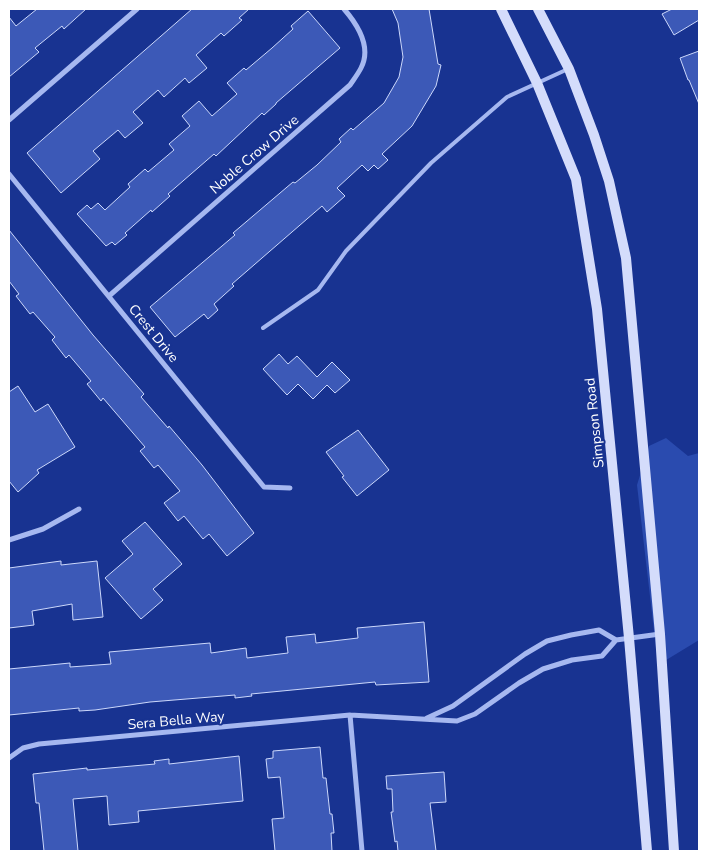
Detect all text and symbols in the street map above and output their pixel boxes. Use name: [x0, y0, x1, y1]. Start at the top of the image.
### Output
street label: Noble Crow Drive: [206, 110, 303, 198]
street label: Crest Drive: [124, 300, 183, 367]
street label: Simpson Road: [580, 377, 609, 469]
street label: Sera Bella Way: [127, 707, 226, 734]

